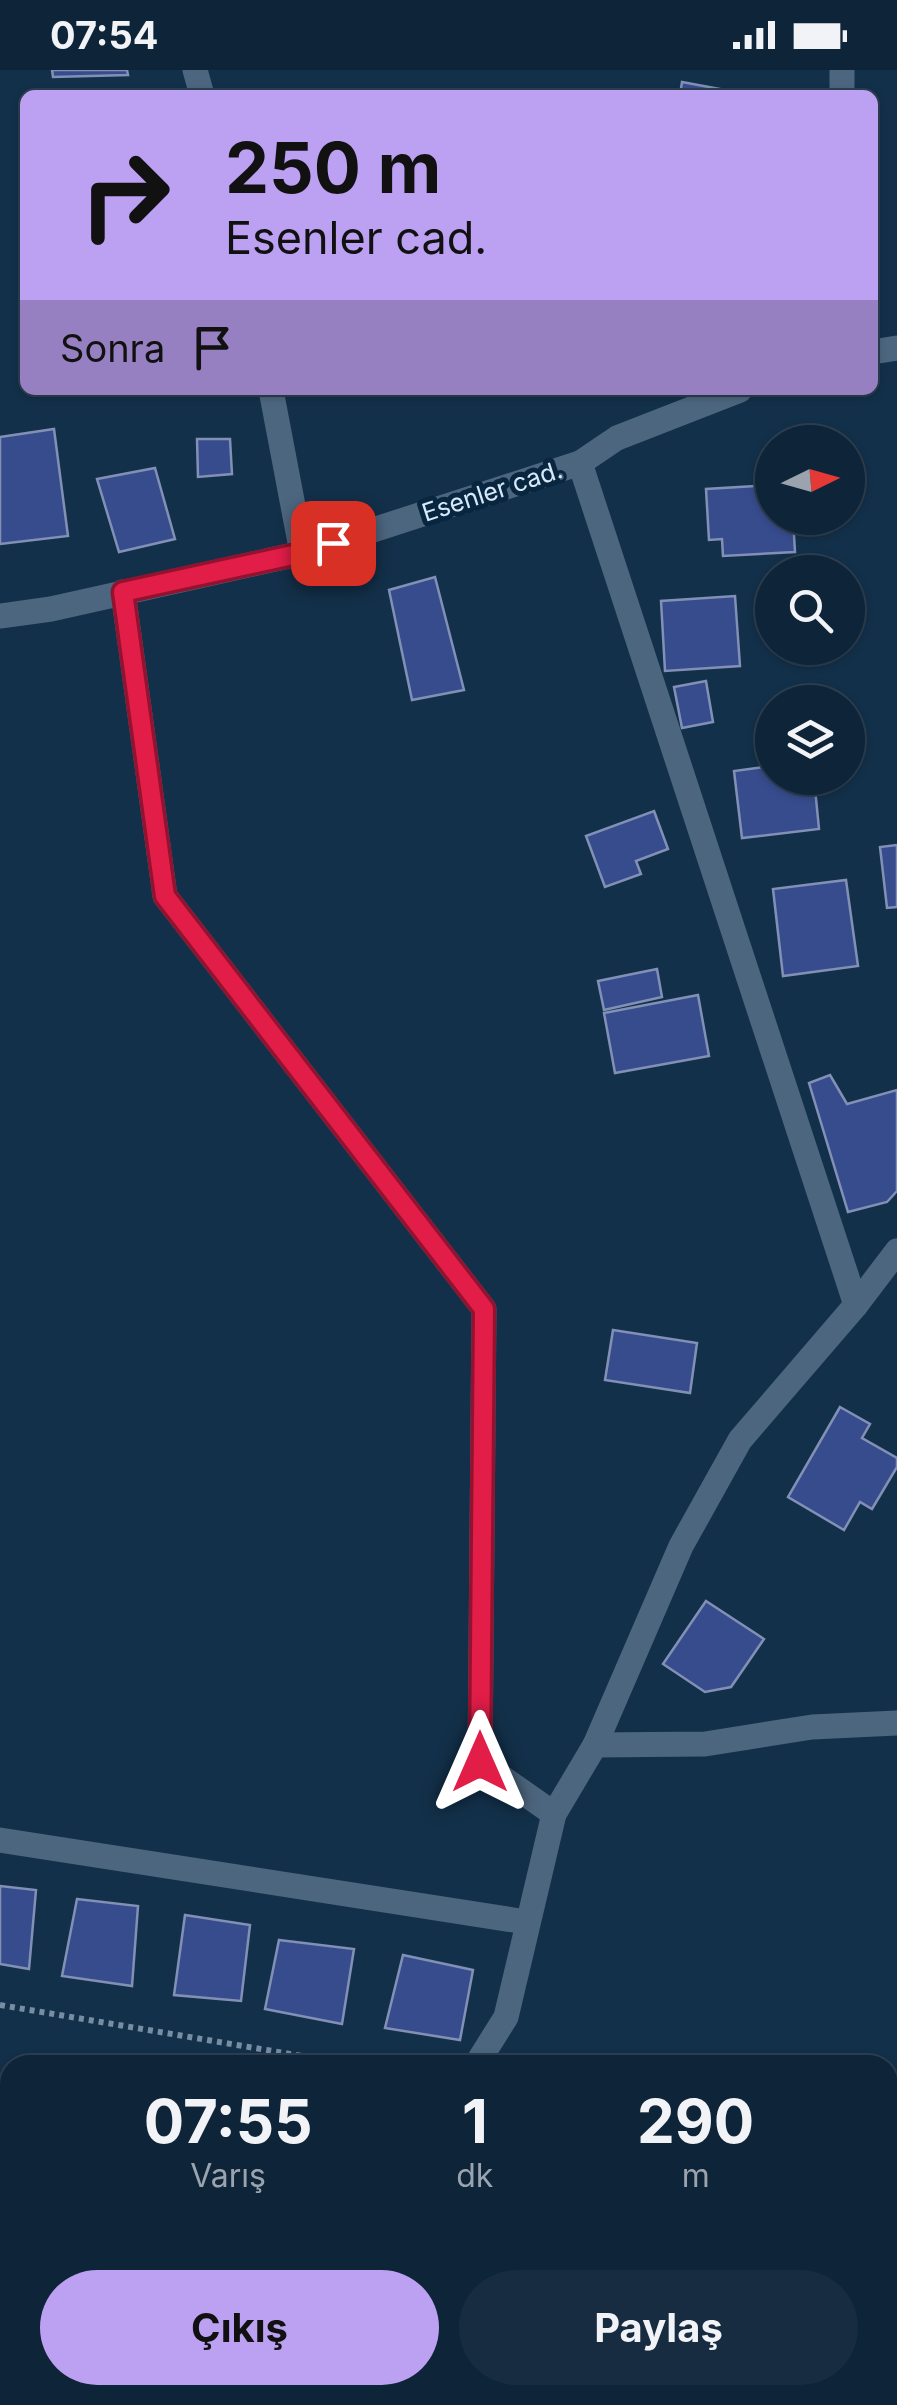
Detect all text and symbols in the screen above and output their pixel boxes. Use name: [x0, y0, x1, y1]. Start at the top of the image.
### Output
text: 07:54: [50, 12, 158, 58]
text: 250 m: [225, 125, 442, 210]
icon: right: [60, 130, 190, 260]
text: Esenler cad.: [225, 210, 487, 265]
icon: arrive: [185, 320, 240, 375]
text: Sonra: [60, 325, 165, 371]
north arrow: [755, 425, 865, 535]
map controls: [755, 425, 865, 795]
street label: Esenler cad.: [418, 454, 566, 528]
pin: [291, 501, 376, 586]
icon: arrive: [306, 516, 361, 571]
button: search: [755, 555, 865, 665]
button: layers: [755, 685, 865, 795]
position arrow: [428, 1710, 532, 1814]
text: 07:55: [144, 2085, 313, 2157]
text: 1: [462, 2085, 488, 2157]
text: 290: [637, 2085, 754, 2157]
text: Varış: [190, 2156, 266, 2195]
text: dk: [456, 2156, 493, 2195]
text: m: [682, 2156, 710, 2195]
button: Çıkış: [40, 2270, 439, 2385]
button: Paylaş: [459, 2270, 858, 2385]

